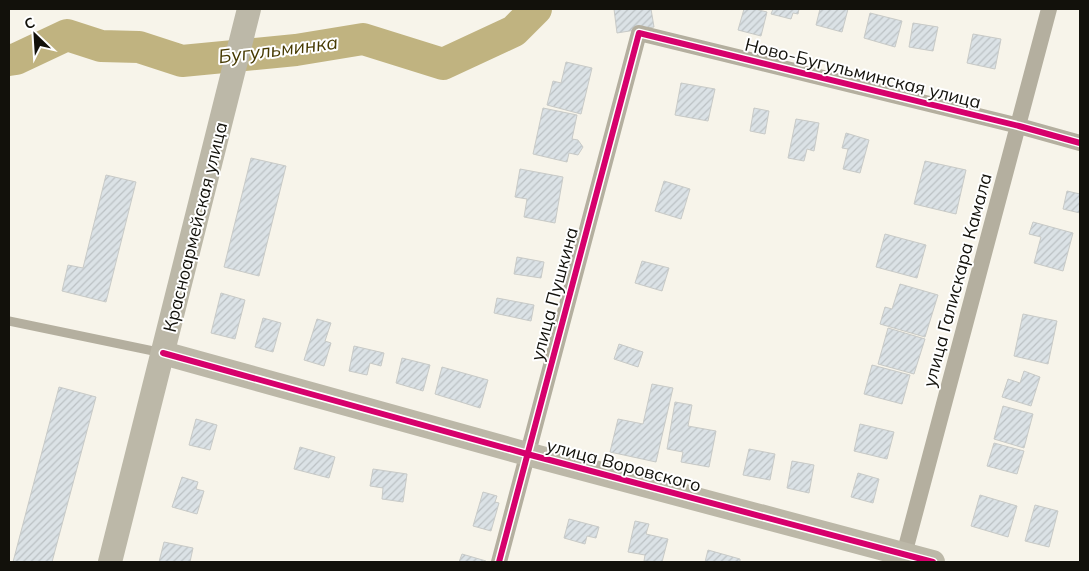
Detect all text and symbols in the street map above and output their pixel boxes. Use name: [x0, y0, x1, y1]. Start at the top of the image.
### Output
north arrow: [10, 10, 60, 60]
text: С: [21, 13, 38, 33]
water label: Бугульминка: [217, 30, 339, 68]
street label: Ново-Бугульминская улица: [742, 32, 984, 114]
street label: Красноармейская улица: [158, 120, 232, 334]
street label: улица Галискара Камала: [917, 170, 997, 390]
street label: улица Пушкина: [525, 225, 583, 363]
street label: улица Воровского: [544, 433, 704, 497]

